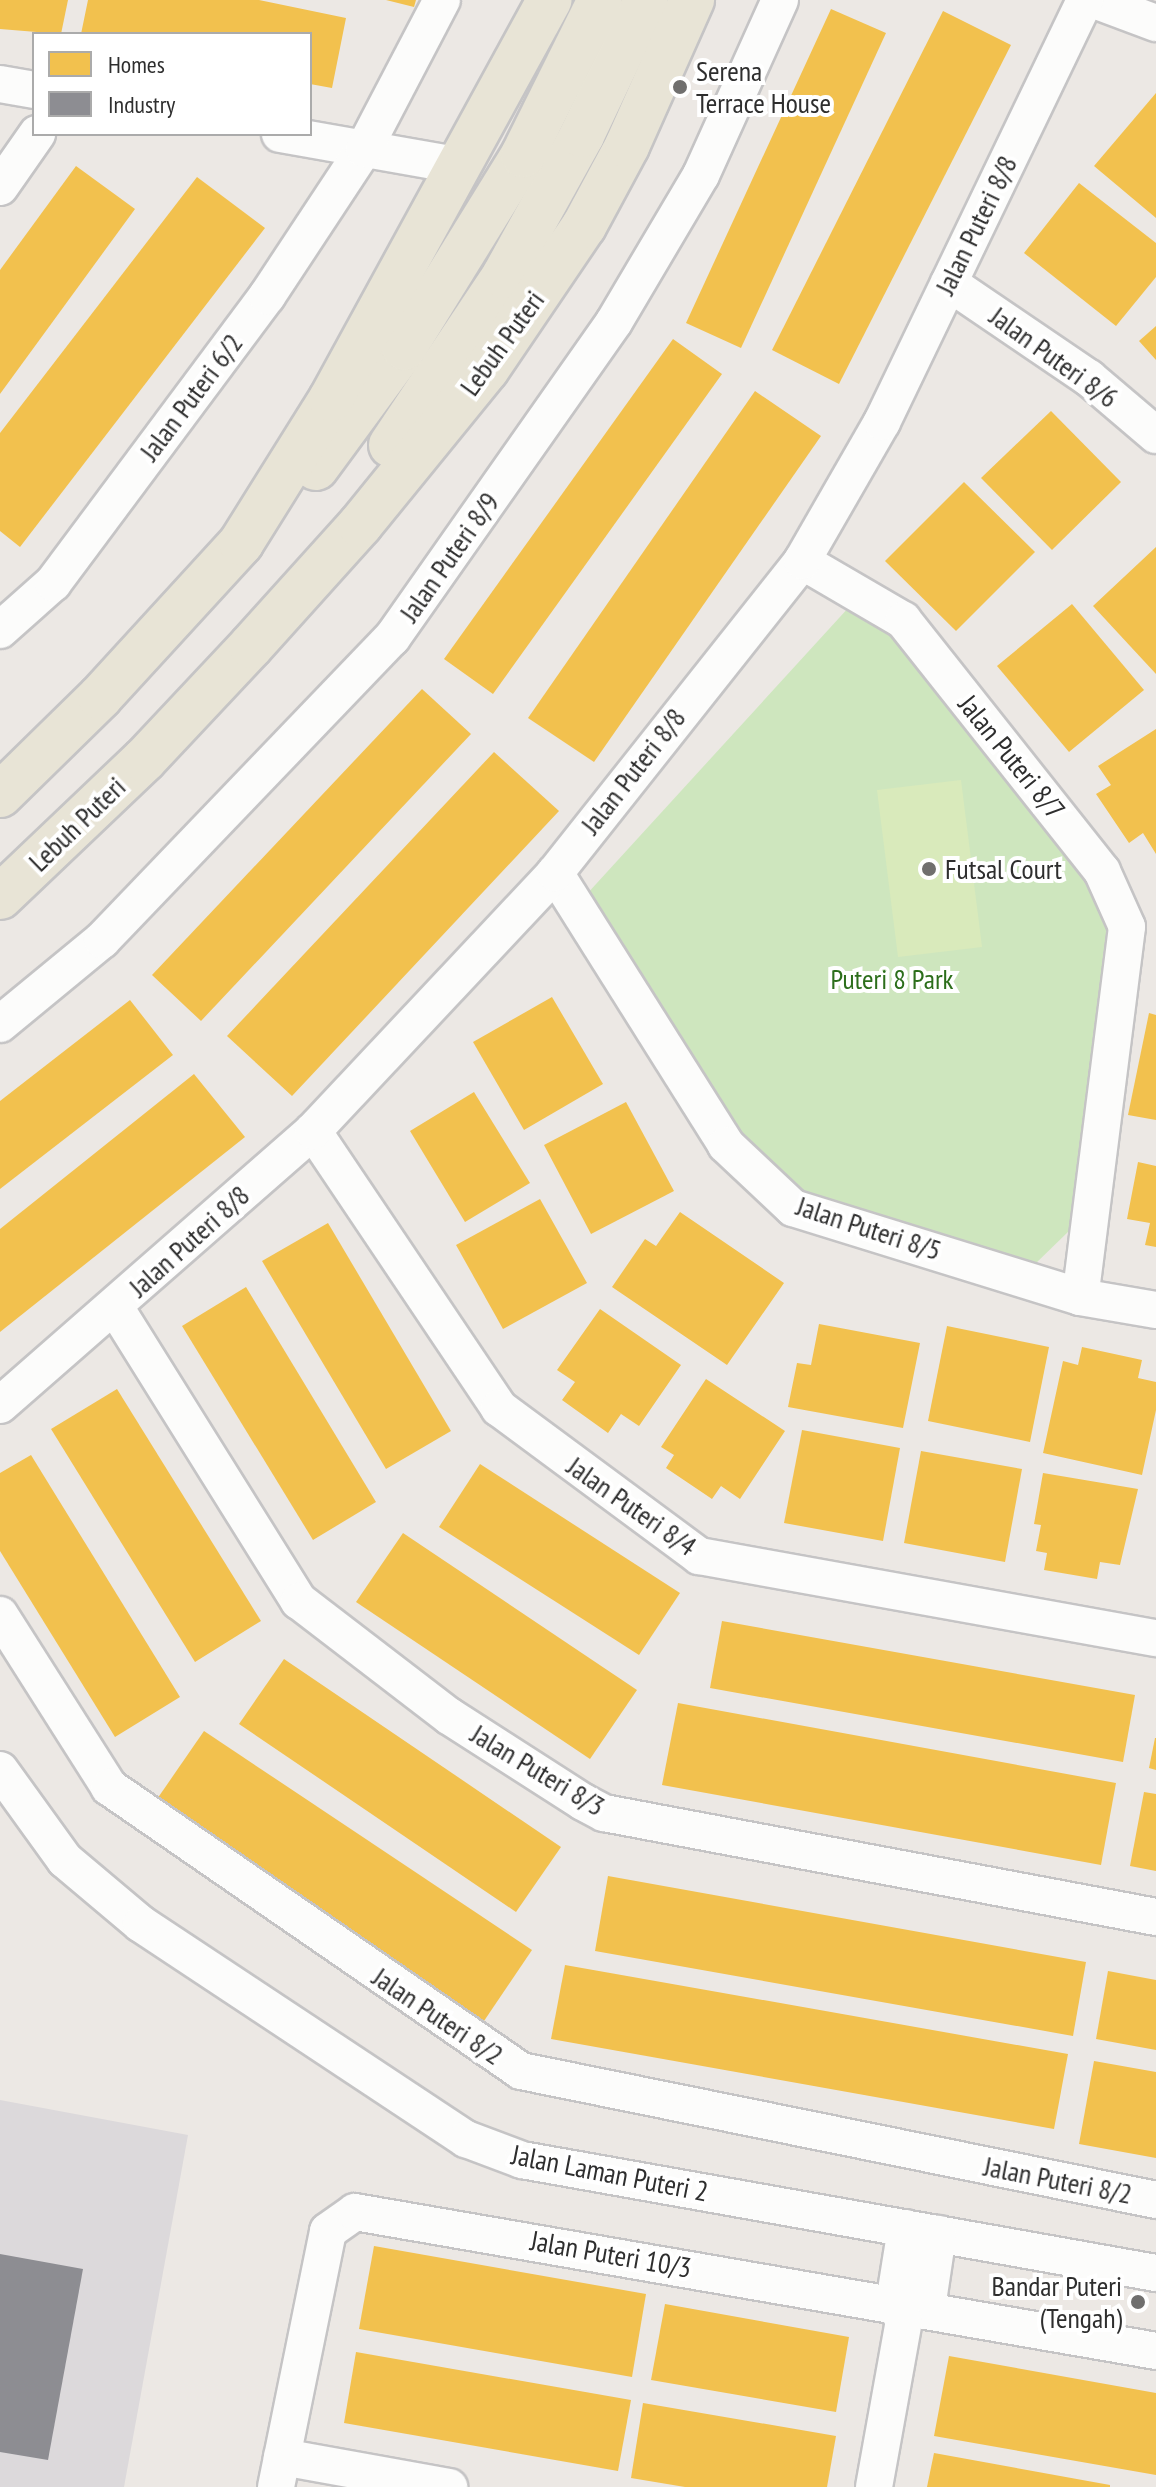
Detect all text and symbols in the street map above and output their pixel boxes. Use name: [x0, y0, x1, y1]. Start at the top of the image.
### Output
legend: [32, 32, 312, 136]
text: Homes: [108, 49, 165, 80]
place label: Serena Terrace House: [696, 54, 831, 120]
marker: Serena Terrace House: [671, 78, 689, 96]
text: Industry: [108, 89, 175, 120]
street label: Jalan Puteri 8/8: [928, 150, 1024, 300]
street label: Lebuh Puteri: [453, 284, 551, 402]
street label: Jalan Puteri 8/6: [983, 299, 1125, 415]
street label: Jalan Puteri 6/2: [132, 327, 250, 467]
street label: Jalan Puteri 8/9: [392, 486, 506, 628]
street label: Jalan Puteri 8/7: [952, 688, 1072, 826]
street label: Jalan Puteri 8/8: [574, 702, 692, 840]
street label: Lebuh Puteri: [22, 770, 132, 878]
place label: Futsal Court: [945, 852, 1062, 886]
marker: Futsal Court: [920, 860, 938, 878]
park label: Puteri 8 Park: [831, 962, 953, 996]
street label: Jalan Puteri 8/8: [122, 1178, 256, 1304]
street label: Jalan Puteri 8/5: [792, 1189, 946, 1267]
street label: Jalan Puteri 8/4: [561, 1449, 703, 1563]
street label: Jalan Puteri 8/3: [465, 1717, 611, 1823]
street label: Jalan Puteri 8/2: [366, 1960, 510, 2072]
street label: Jalan Laman Puteri 2: [509, 2137, 711, 2209]
street label: Jalan Puteri 8/2: [981, 2149, 1135, 2211]
street label: Jalan Puteri 10/3: [528, 2223, 694, 2285]
place label: Bandar Puteri (Tengah): [992, 2269, 1122, 2335]
marker: Bandar Puteri (Tengah): [1129, 2293, 1147, 2311]

